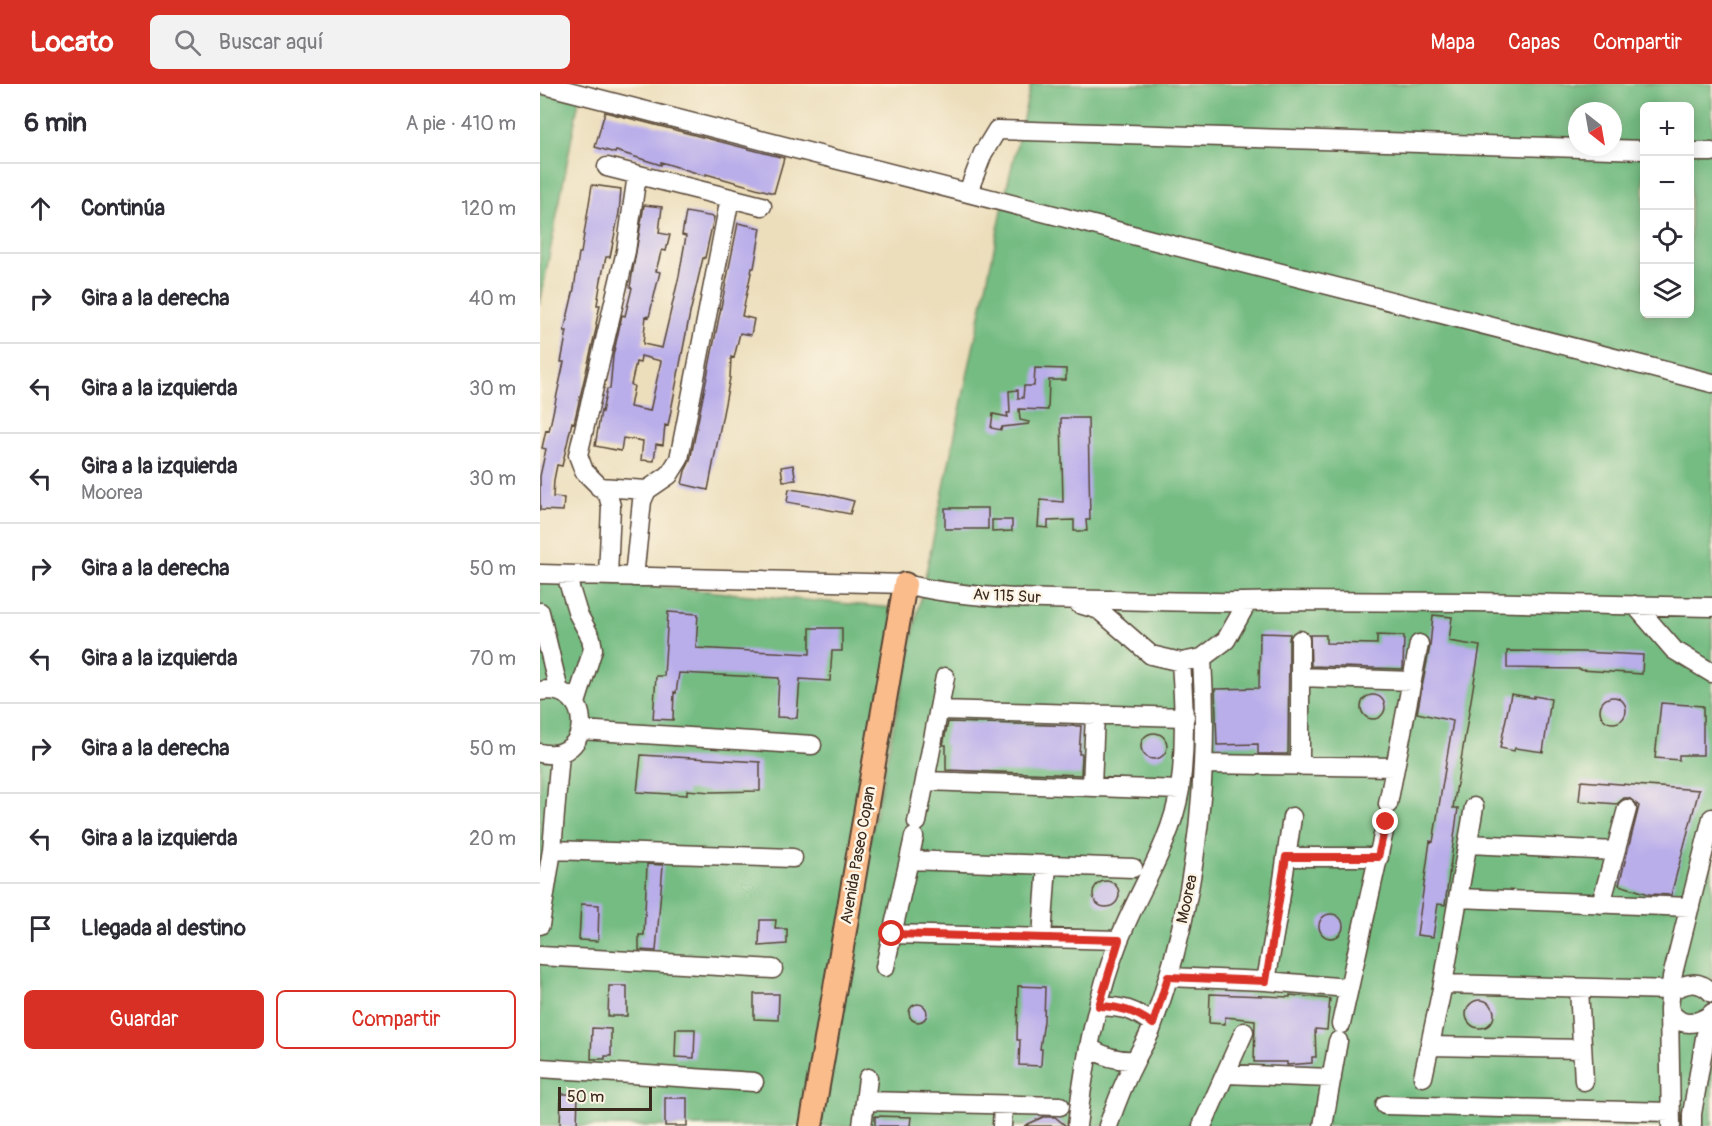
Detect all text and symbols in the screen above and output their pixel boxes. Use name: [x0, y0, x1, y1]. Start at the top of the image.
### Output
search box: [150, 15, 570, 69]
text: Locato: [30, 25, 114, 60]
icon: search: [171, 26, 204, 59]
text: Buscar aquí: [219, 28, 324, 56]
text: Mapa: [1431, 29, 1475, 56]
text: Capas: [1508, 29, 1560, 56]
text: Compartir: [1593, 29, 1682, 56]
north arrow: [1568, 102, 1622, 156]
map controls: [1640, 102, 1694, 318]
button: +: [1640, 102, 1694, 156]
text: 6 min: [24, 107, 87, 139]
text: A pie · 410 m: [406, 111, 516, 136]
button: −: [1640, 156, 1694, 210]
icon: ahead: [24, 192, 57, 225]
text: Continúa: [81, 194, 165, 222]
text: 120 m: [461, 196, 516, 221]
button: locate: [1640, 210, 1694, 264]
button: layers: [1640, 264, 1694, 318]
icon: right: [24, 282, 57, 315]
text: Gira a la derecha: [81, 284, 229, 312]
text: 40 m: [469, 286, 516, 311]
icon: left: [24, 372, 57, 405]
text: Gira a la izquierda: [81, 374, 238, 402]
text: 30 m: [469, 376, 516, 401]
text: Gira a la izquierda: [81, 452, 238, 480]
icon: left: [24, 462, 57, 495]
text: 30 m: [469, 466, 516, 491]
text: Moorea: [81, 480, 143, 505]
icon: right: [24, 552, 57, 585]
text: Gira a la derecha: [81, 554, 229, 582]
text: 50 m: [469, 556, 516, 581]
street label: Av 115 Sur: [973, 584, 1042, 608]
icon: left: [24, 642, 57, 675]
text: Gira a la izquierda: [81, 644, 238, 672]
text: 70 m: [470, 646, 516, 671]
icon: right: [24, 732, 57, 765]
text: Gira a la derecha: [81, 734, 229, 762]
text: 50 m: [469, 736, 516, 761]
street label: Avenida Paseo Copan: [836, 784, 880, 926]
route end: [1372, 808, 1398, 834]
icon: left: [24, 822, 57, 855]
text: Gira a la izquierda: [81, 824, 238, 852]
text: 20 m: [469, 826, 516, 851]
street label: Moorea: [1172, 873, 1202, 925]
icon: arrive: [24, 912, 57, 945]
text: Llegada al destino: [81, 914, 246, 942]
route start: [878, 920, 904, 946]
button: Guardar: [24, 990, 264, 1049]
button: Compartir: [276, 990, 516, 1049]
scale bar: [558, 1084, 652, 1112]
text: 50 m: [567, 1087, 604, 1107]

